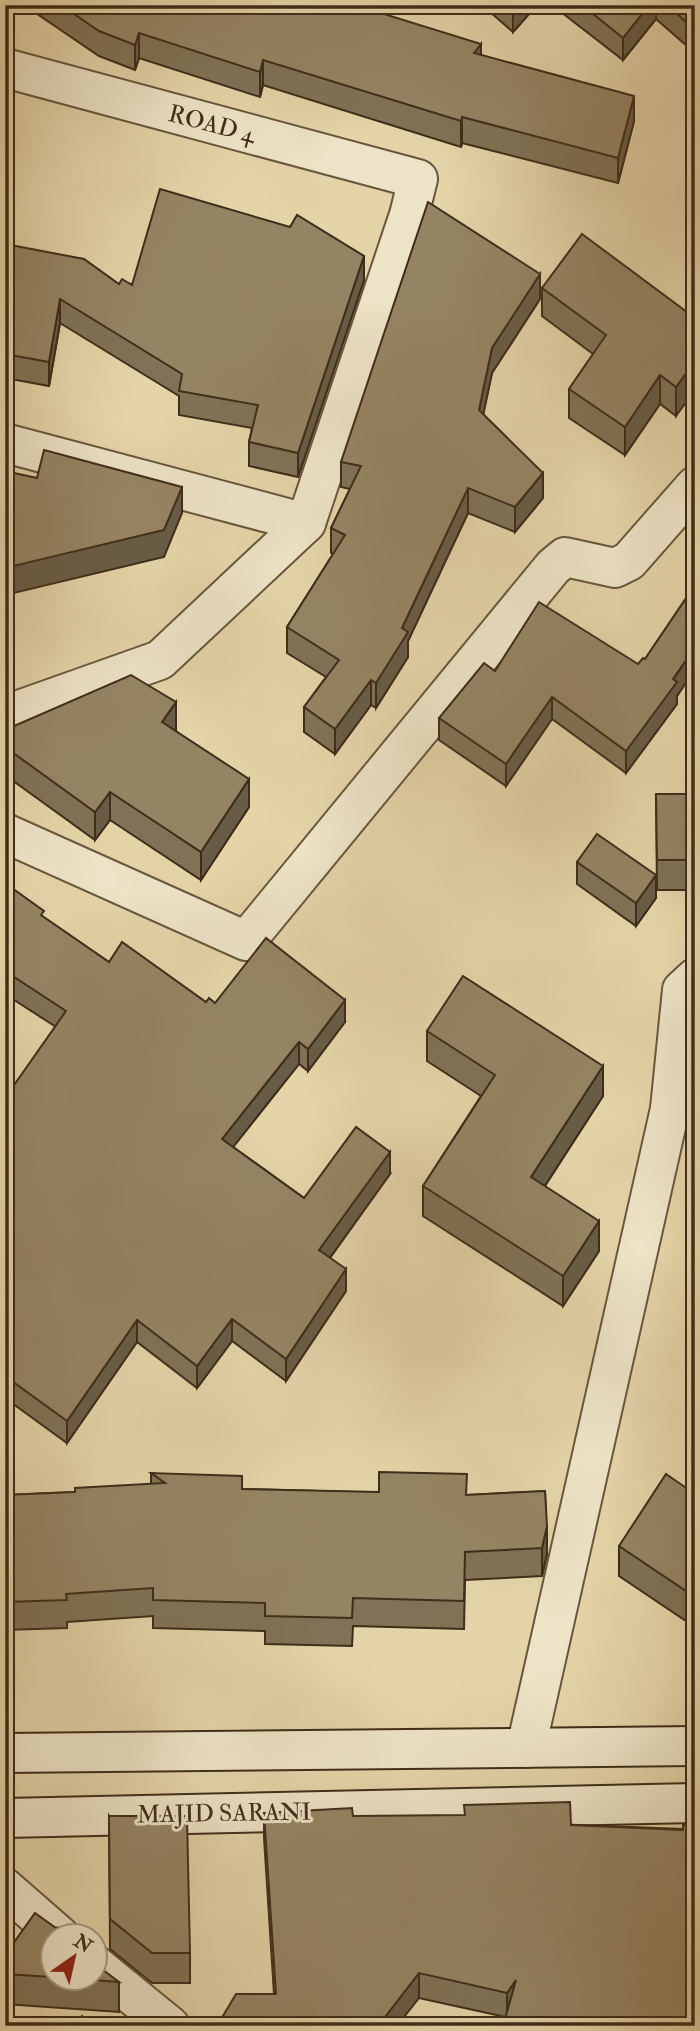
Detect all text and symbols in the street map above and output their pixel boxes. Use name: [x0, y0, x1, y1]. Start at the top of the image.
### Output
street label: ROAD 4: [165, 98, 260, 151]
street label: MAJID SARANI: [137, 1796, 311, 1831]
north arrow: [38, 1923, 108, 1993]
text: N: [68, 1928, 98, 1959]

